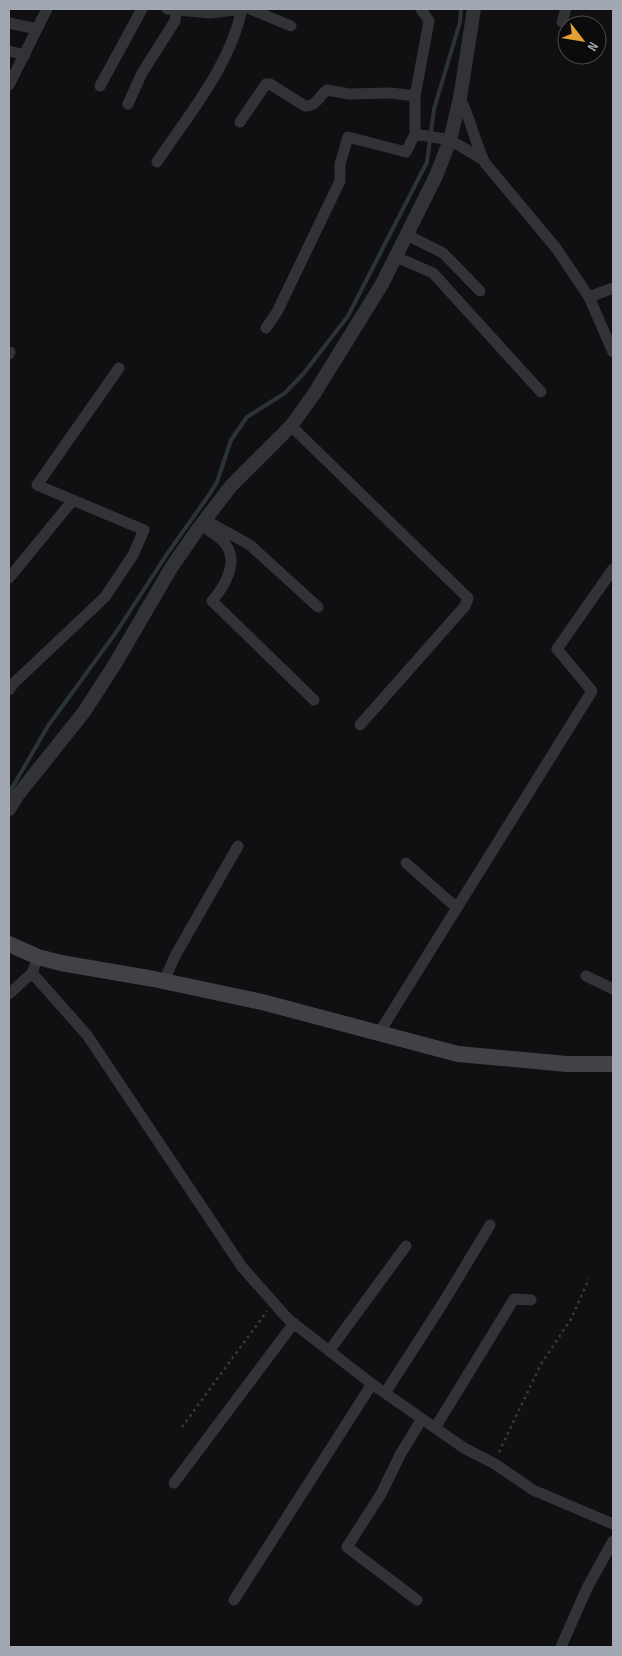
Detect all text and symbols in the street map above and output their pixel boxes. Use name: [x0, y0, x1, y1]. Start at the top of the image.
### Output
north arrow: [557, 15, 607, 65]
text: N: [584, 39, 602, 54]

